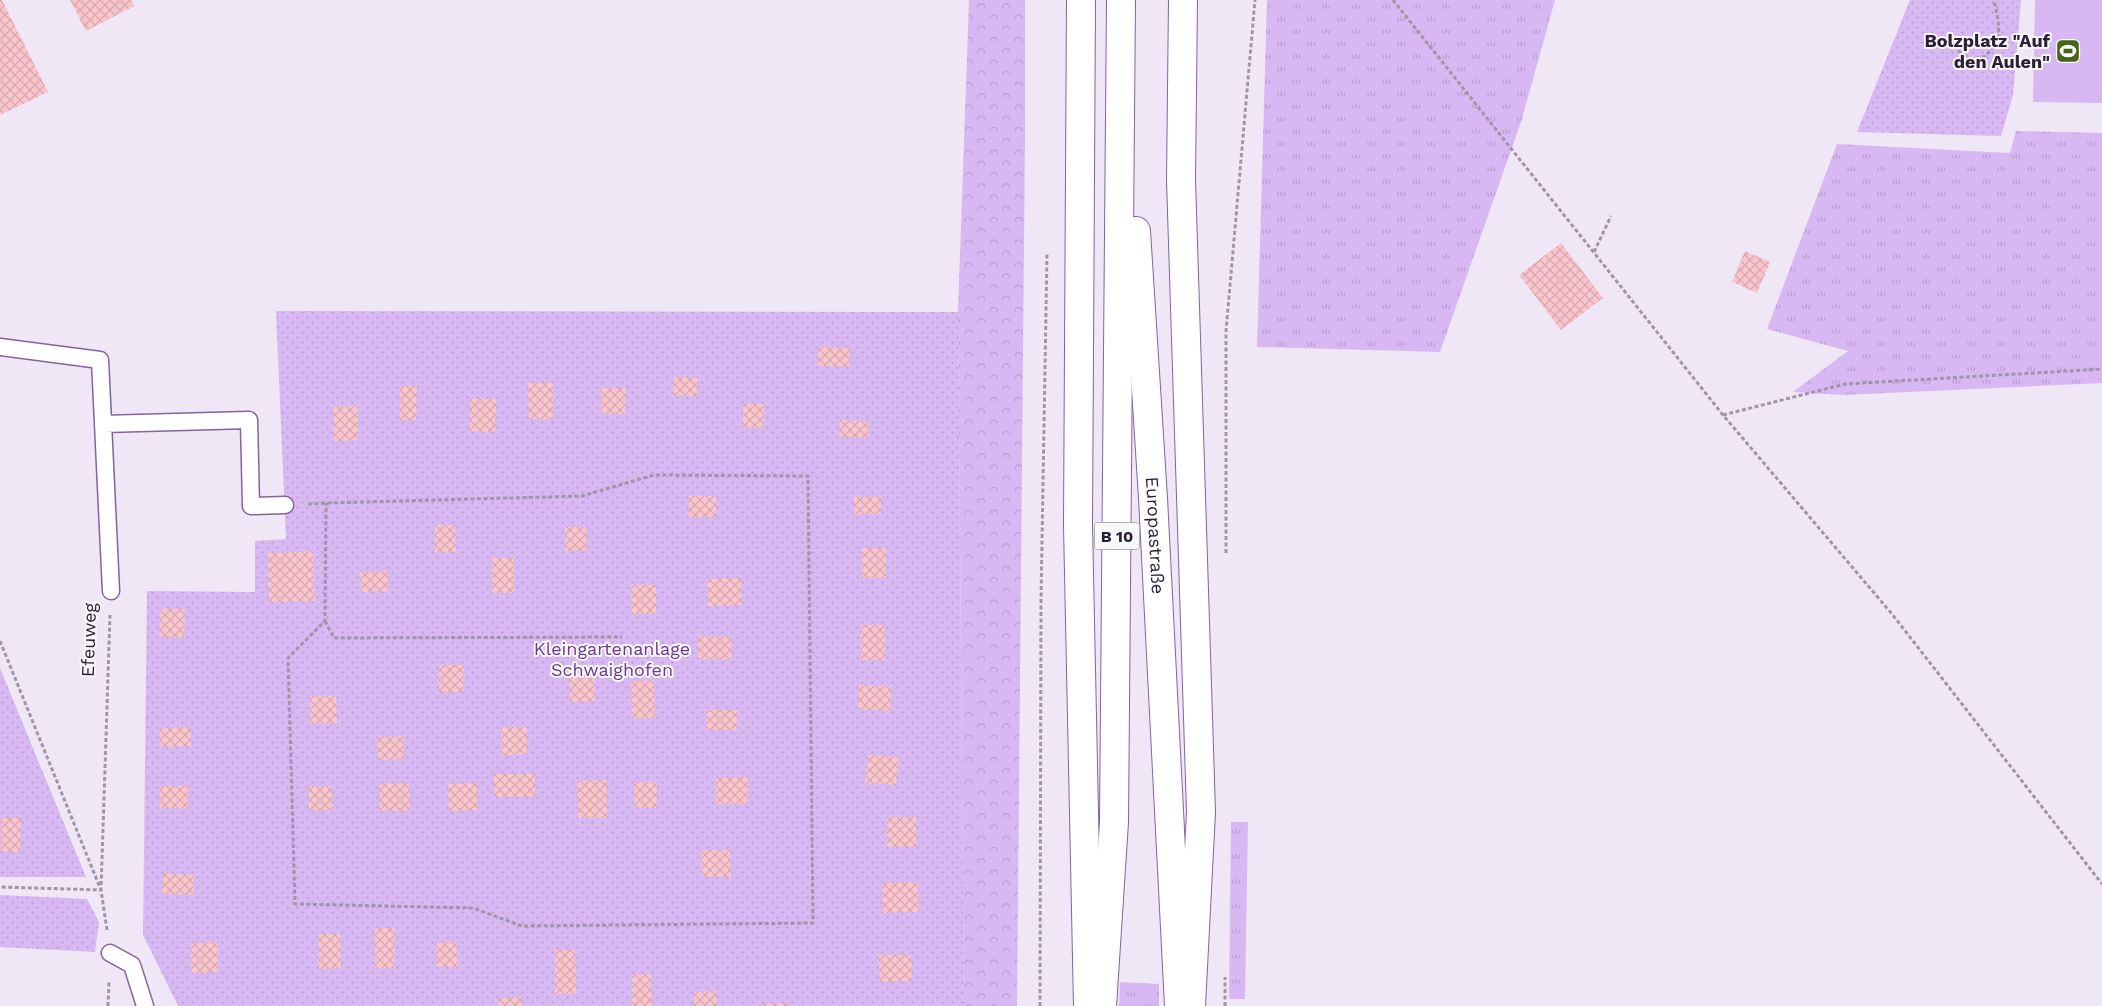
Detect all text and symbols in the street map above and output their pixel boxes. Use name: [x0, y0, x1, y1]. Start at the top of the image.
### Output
place label: Bolzplatz "Auf den Aulen": [1924, 30, 2051, 72]
sports icon: Bolzplatz "Auf den Aulen": [2055, 38, 2081, 64]
street label: Europastraße: [1142, 476, 1169, 595]
road number: B 10: [1094, 522, 1140, 550]
street label: Efeuweg: [77, 602, 100, 677]
park label: Kleingartenanlage Schwaighofen: [534, 638, 690, 680]

